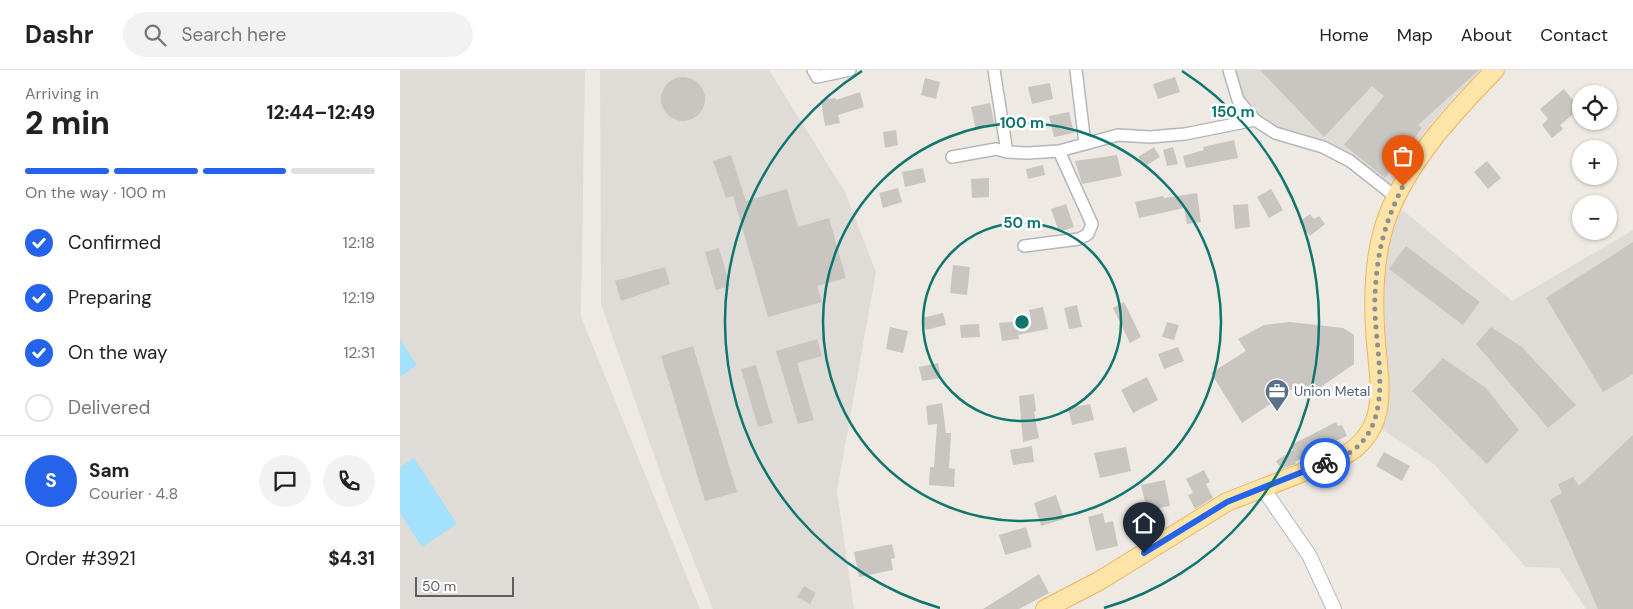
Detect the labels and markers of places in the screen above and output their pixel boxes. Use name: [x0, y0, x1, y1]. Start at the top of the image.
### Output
pin: [1382, 135, 1424, 186]
centre of rings: [1013, 313, 1031, 331]
office icon: Union Metal: [1264, 378, 1290, 412]
place label: Union Metal: [1294, 382, 1370, 400]
pin: [1123, 502, 1165, 553]

